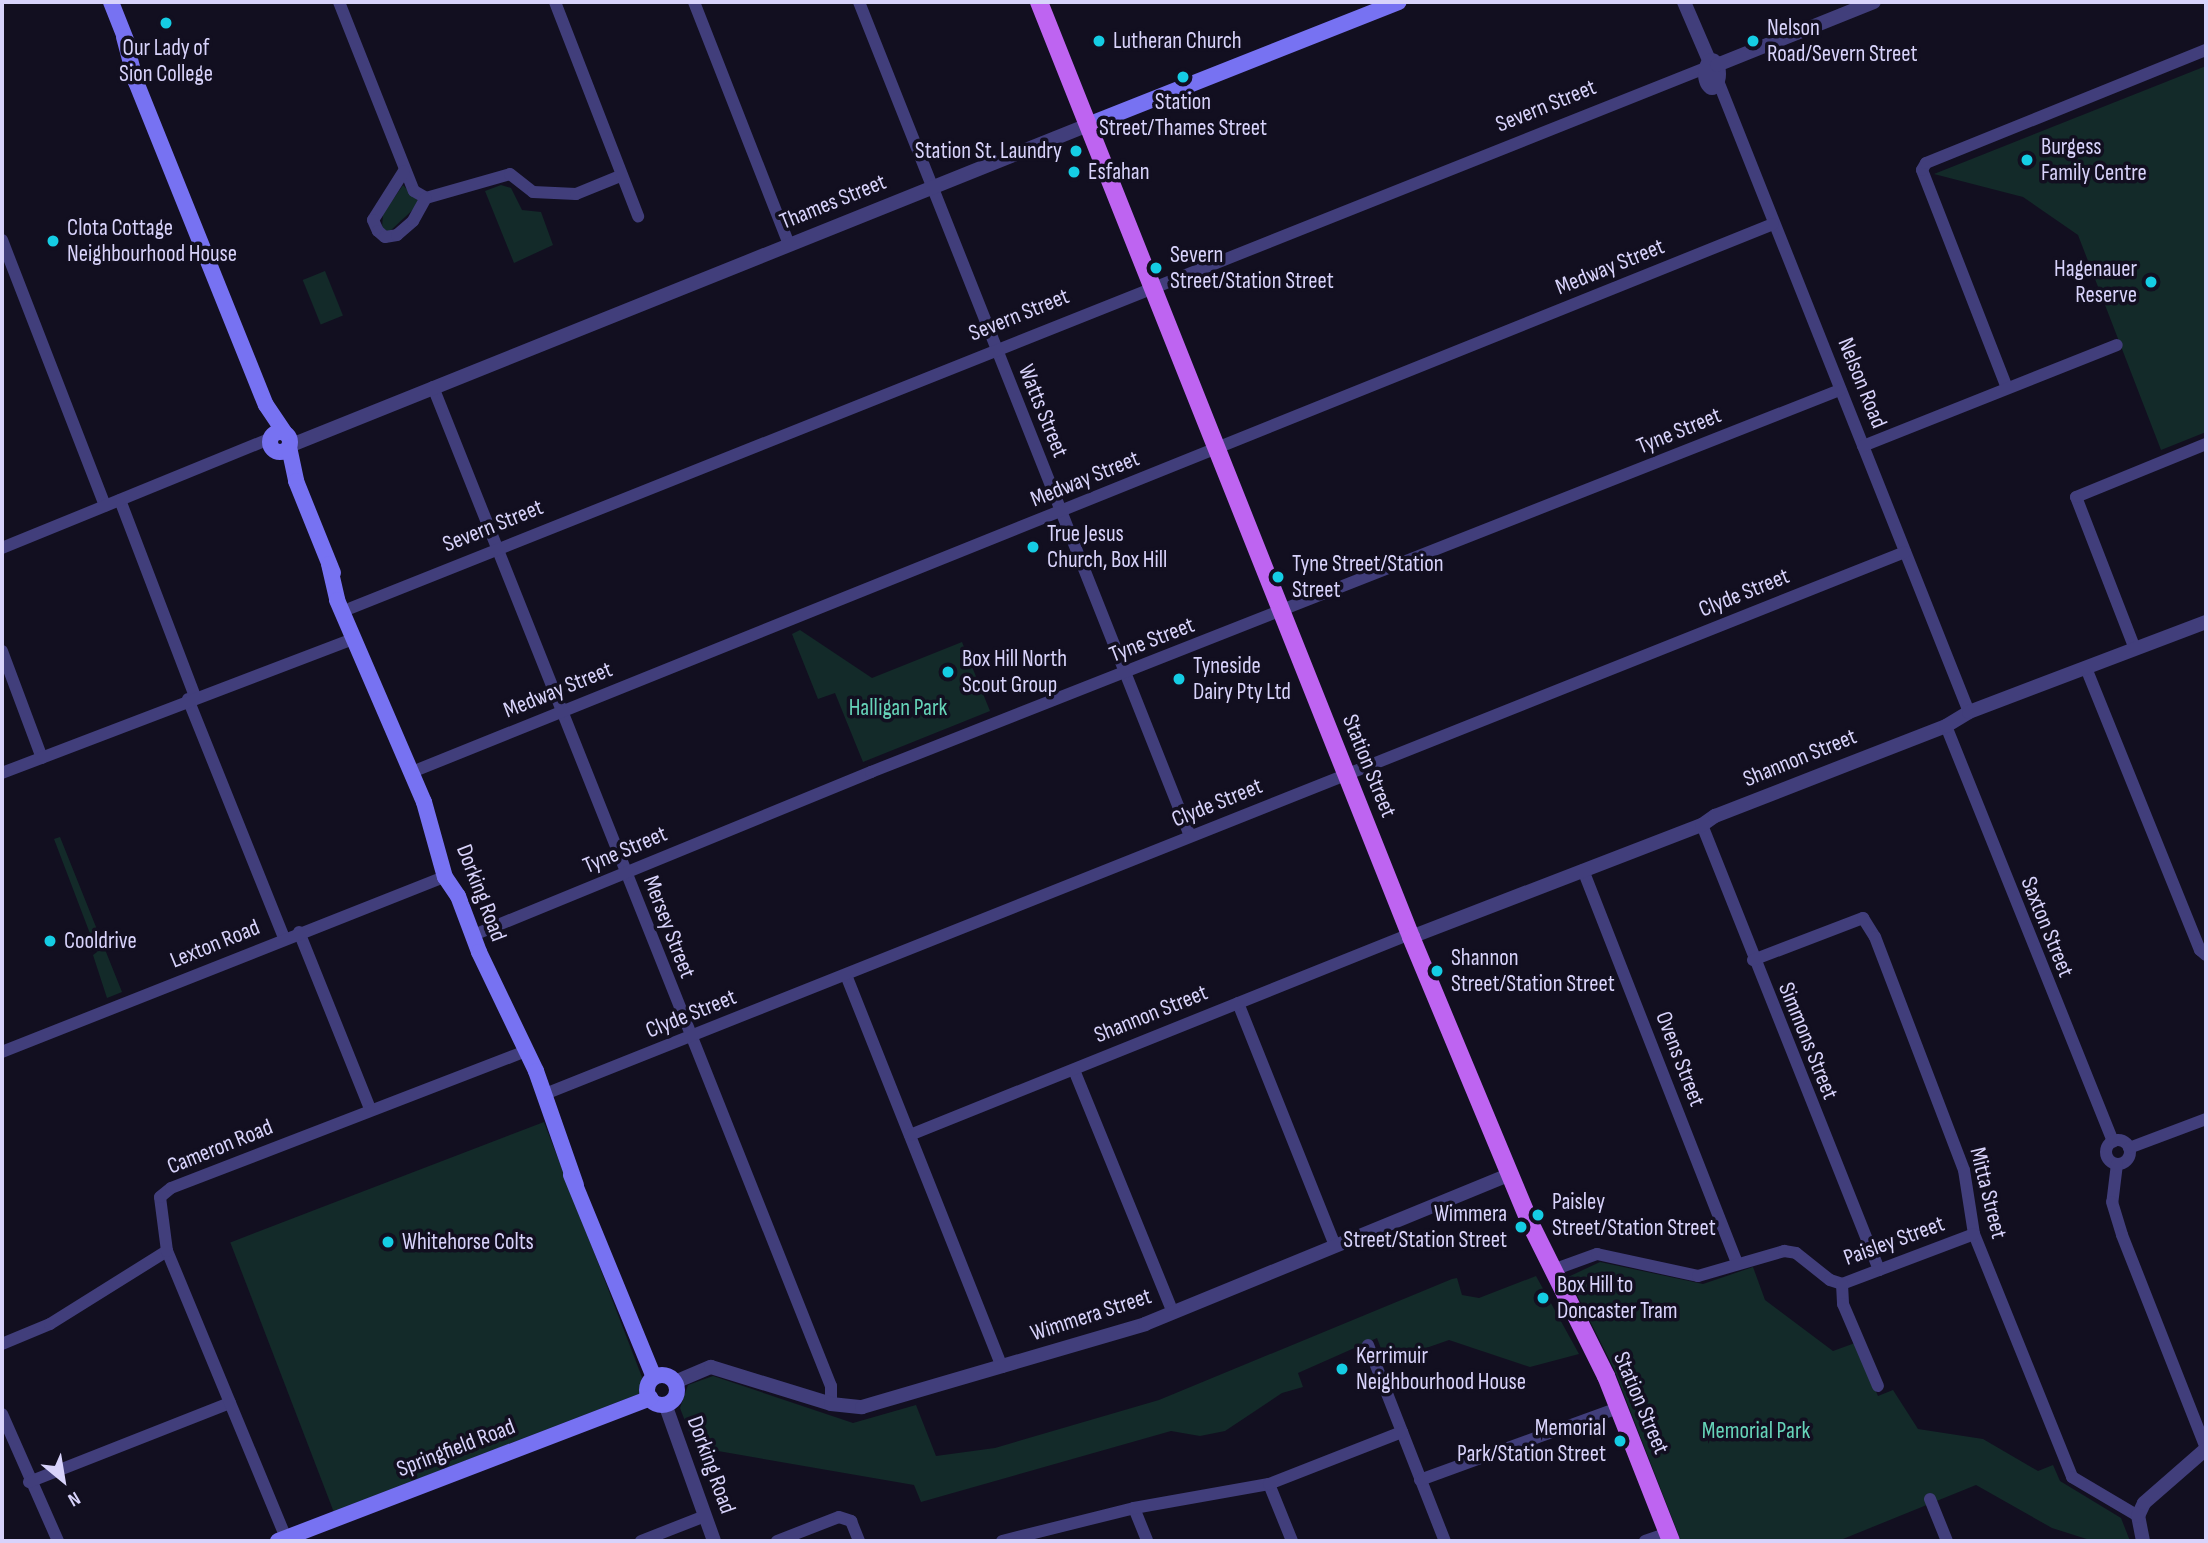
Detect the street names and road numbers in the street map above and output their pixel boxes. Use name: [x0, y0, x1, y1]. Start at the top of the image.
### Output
street label: Severn Street: [1492, 73, 1600, 139]
street label: Thames Street: [776, 168, 890, 236]
street label: Medway Street: [1552, 233, 1668, 301]
street label: Severn Street: [965, 282, 1073, 348]
street label: Nelson Road: [1831, 334, 1893, 432]
street label: Watts Street: [1012, 361, 1074, 461]
street label: Tyne Street: [1633, 402, 1725, 460]
street label: Medway Street: [1027, 445, 1143, 513]
street label: Severn Street: [439, 493, 547, 559]
street label: Clyde Street: [1695, 562, 1793, 624]
street label: Tyne Street: [1106, 611, 1198, 669]
street label: Medway Street: [500, 656, 616, 724]
street label: Station Street: [1336, 711, 1402, 821]
street label: Shannon Street: [1739, 723, 1861, 793]
street label: Clyde Street: [1168, 772, 1266, 834]
street label: Tyne Street: [579, 820, 671, 880]
street label: Dorking Road: [450, 841, 512, 945]
street label: Mersey Street: [637, 872, 701, 982]
street label: Saxton Street: [2014, 873, 2080, 981]
street label: Lexton Road: [166, 914, 264, 974]
street label: Shannon Street: [1090, 979, 1212, 1049]
street label: Simmons Street: [1772, 979, 1844, 1103]
street label: Clyde Street: [642, 983, 740, 1045]
street label: Ovens Street: [1649, 1008, 1711, 1110]
street label: Cameron Road: [163, 1113, 277, 1181]
street label: Mitta Street: [1963, 1145, 2013, 1241]
street label: Paisley Street: [1840, 1210, 1948, 1272]
street label: Wimmera Street: [1027, 1283, 1155, 1347]
street label: Station Street: [1607, 1348, 1675, 1458]
street label: Springfield Road: [393, 1413, 519, 1483]
street label: Dorking Road: [681, 1413, 741, 1517]

